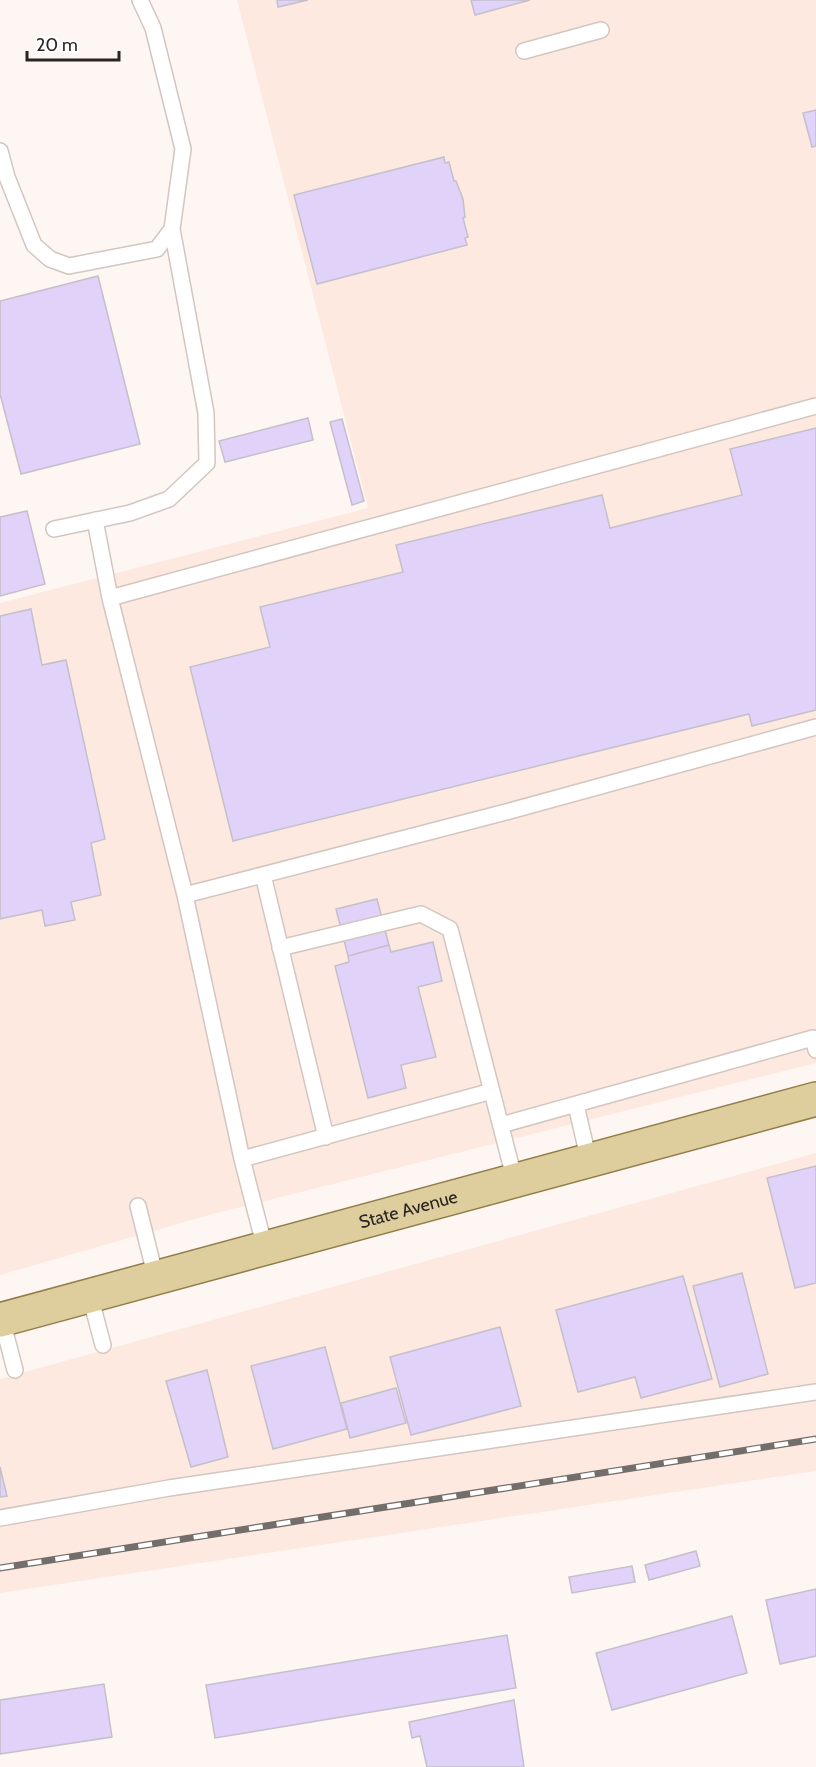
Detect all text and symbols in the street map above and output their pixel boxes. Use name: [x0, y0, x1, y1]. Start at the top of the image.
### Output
scale bar: [27, 24, 118, 62]
text: 20 m: [36, 34, 78, 56]
street label: State Avenue: [357, 1186, 460, 1233]

